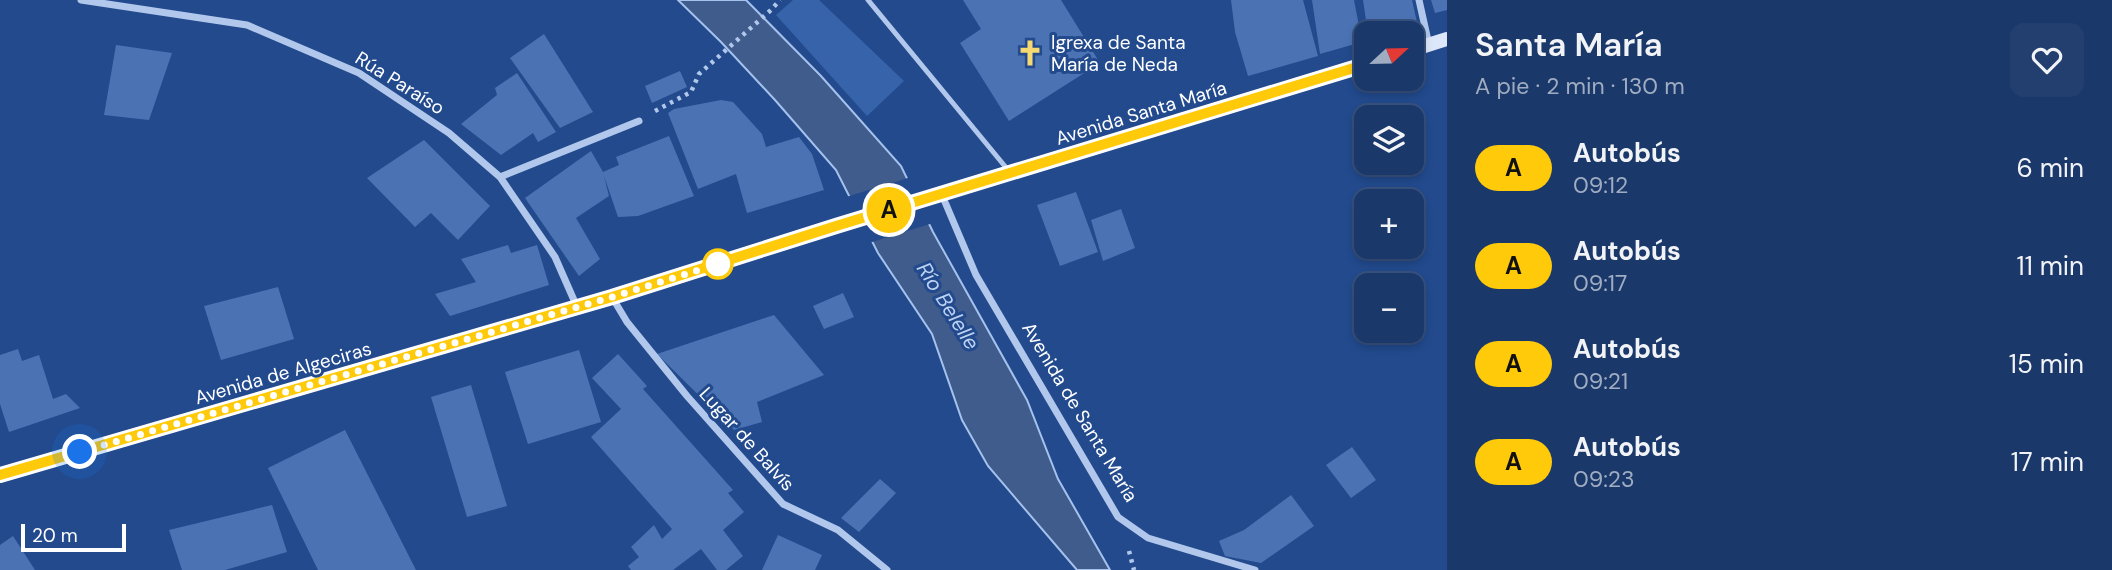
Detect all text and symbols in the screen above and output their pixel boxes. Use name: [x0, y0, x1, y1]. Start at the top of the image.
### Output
north arrow: [1354, 21, 1424, 91]
map controls: [1354, 21, 1424, 343]
text: Santa María: [1475, 23, 1663, 66]
button: heart: [2010, 23, 2084, 97]
place label: Igrexa de Santa María de Neda: [1051, 30, 1186, 77]
church icon: Igrexa de Santa María de Neda: [1015, 38, 1045, 68]
street label: Rúa Paraíso: [351, 46, 449, 120]
text: A pie · 2 min · 130 m: [1475, 71, 1685, 101]
street label: Avenida Santa María: [1052, 75, 1230, 151]
button: layers: [1354, 105, 1424, 175]
text: Autobús: [1573, 136, 1681, 170]
text: 6 min: [2016, 151, 2084, 185]
text: A: [1505, 152, 1522, 183]
text: 09:12: [1573, 170, 1628, 200]
line badge: A: [866, 187, 912, 233]
button: +: [1354, 189, 1424, 259]
text: A: [880, 194, 898, 225]
text: Autobús: [1573, 234, 1681, 268]
unlabelled marker: [703, 249, 733, 279]
text: 11 min: [2017, 249, 2084, 283]
text: A: [1505, 250, 1522, 281]
water label: Río Belelle: [910, 257, 986, 355]
text: 09:17: [1573, 268, 1627, 298]
button: −: [1354, 273, 1424, 343]
street label: Avenida de Santa María: [1016, 317, 1144, 507]
text: Autobús: [1573, 332, 1681, 366]
street label: Avenida de Algeciras: [192, 336, 374, 410]
text: 15 min: [2009, 347, 2084, 381]
text: A: [1505, 348, 1522, 379]
text: 09:21: [1573, 366, 1628, 396]
street label: Lugar de Balvís: [694, 382, 800, 496]
text: Autobús: [1573, 430, 1681, 464]
your location: [62, 434, 97, 469]
text: 17 min: [2011, 445, 2084, 479]
text: A: [1505, 446, 1522, 477]
text: 09:23: [1573, 464, 1635, 494]
scale bar: [21, 521, 126, 553]
text: 20 m: [32, 523, 78, 548]

